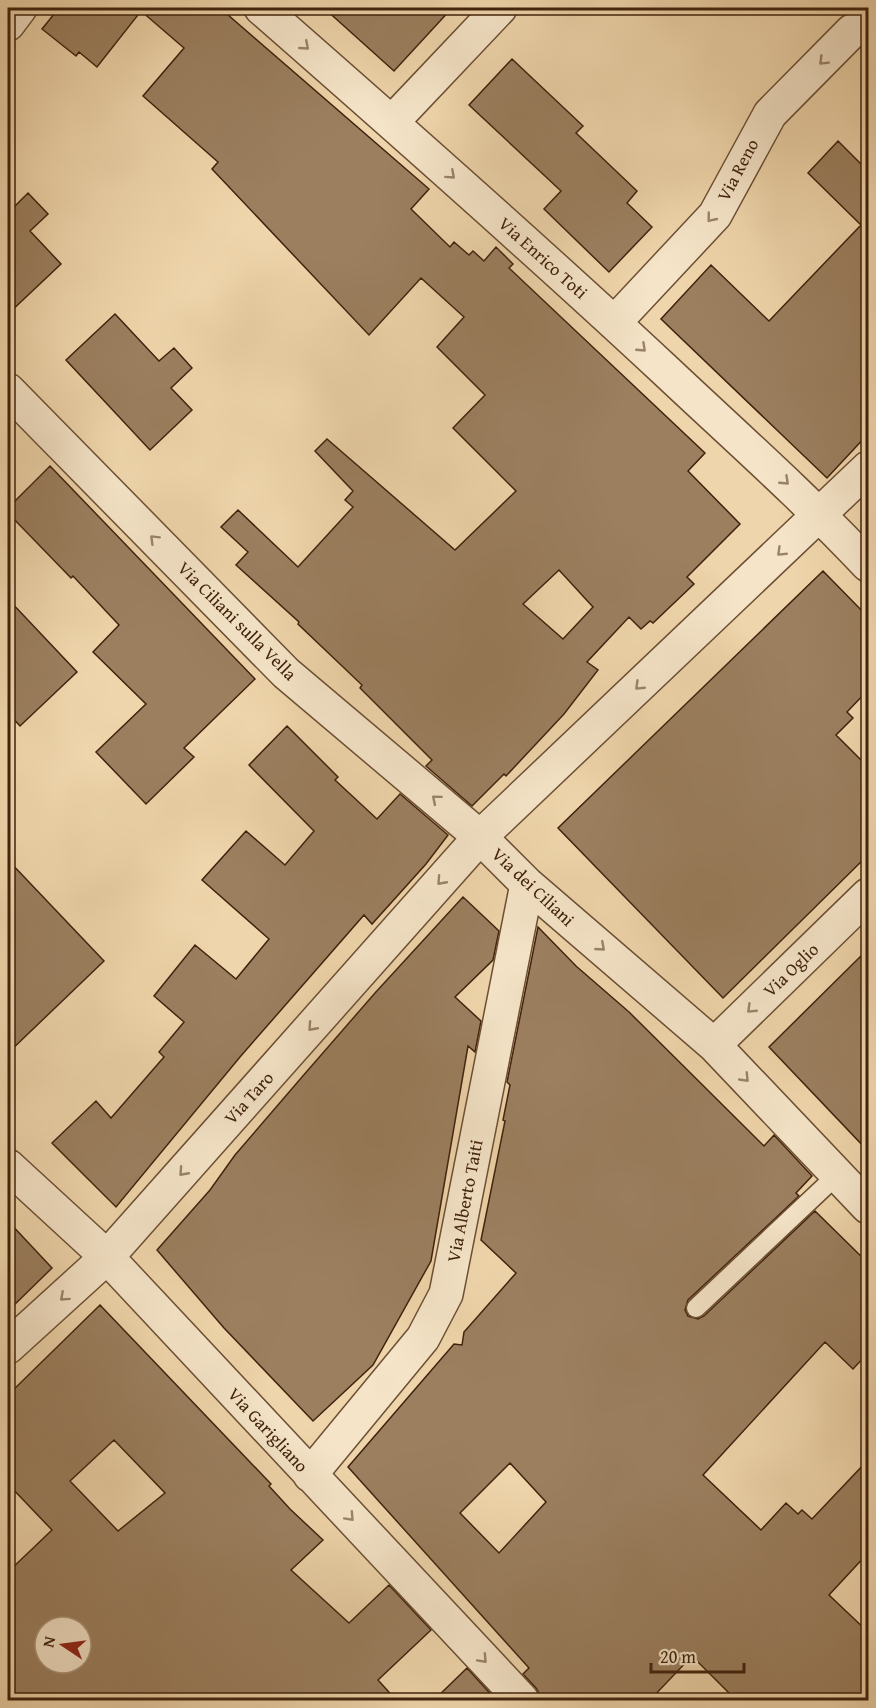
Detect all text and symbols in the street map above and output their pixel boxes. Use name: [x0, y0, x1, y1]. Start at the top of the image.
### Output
one-way arrow: [298, 39, 309, 50]
one-way arrow: [819, 54, 830, 64]
street label: Via Reno: [710, 134, 765, 206]
one-way arrow: [444, 168, 455, 179]
street label: Via Enrico Toti: [493, 210, 594, 305]
one-way arrow: [707, 211, 718, 222]
one-way arrow: [635, 341, 646, 352]
one-way arrow: [778, 474, 788, 485]
one-way arrow: [150, 535, 161, 545]
one-way arrow: [777, 544, 788, 555]
street label: Via Ciliani sulla Vella: [172, 555, 304, 687]
one-way arrow: [636, 679, 646, 690]
one-way arrow: [432, 795, 443, 806]
street label: Via dei Ciliani: [486, 841, 581, 932]
one-way arrow: [437, 874, 448, 885]
street label: Via Oglio: [757, 936, 825, 1003]
one-way arrow: [594, 940, 605, 951]
one-way arrow: [748, 1001, 759, 1012]
one-way arrow: [308, 1020, 319, 1030]
street label: Via Taro: [217, 1065, 280, 1130]
one-way arrow: [738, 1071, 749, 1082]
street label: Via Alberto Taiti: [439, 1137, 490, 1265]
one-way arrow: [179, 1166, 190, 1176]
one-way arrow: [60, 1290, 71, 1301]
street label: Via Garigliano: [222, 1381, 315, 1478]
one-way arrow: [343, 1511, 354, 1521]
north arrow: [33, 1615, 93, 1675]
text: N: [35, 1633, 61, 1650]
scale bar: [651, 1636, 744, 1674]
text: 20 m: [660, 1643, 696, 1670]
one-way arrow: [476, 1652, 487, 1663]

